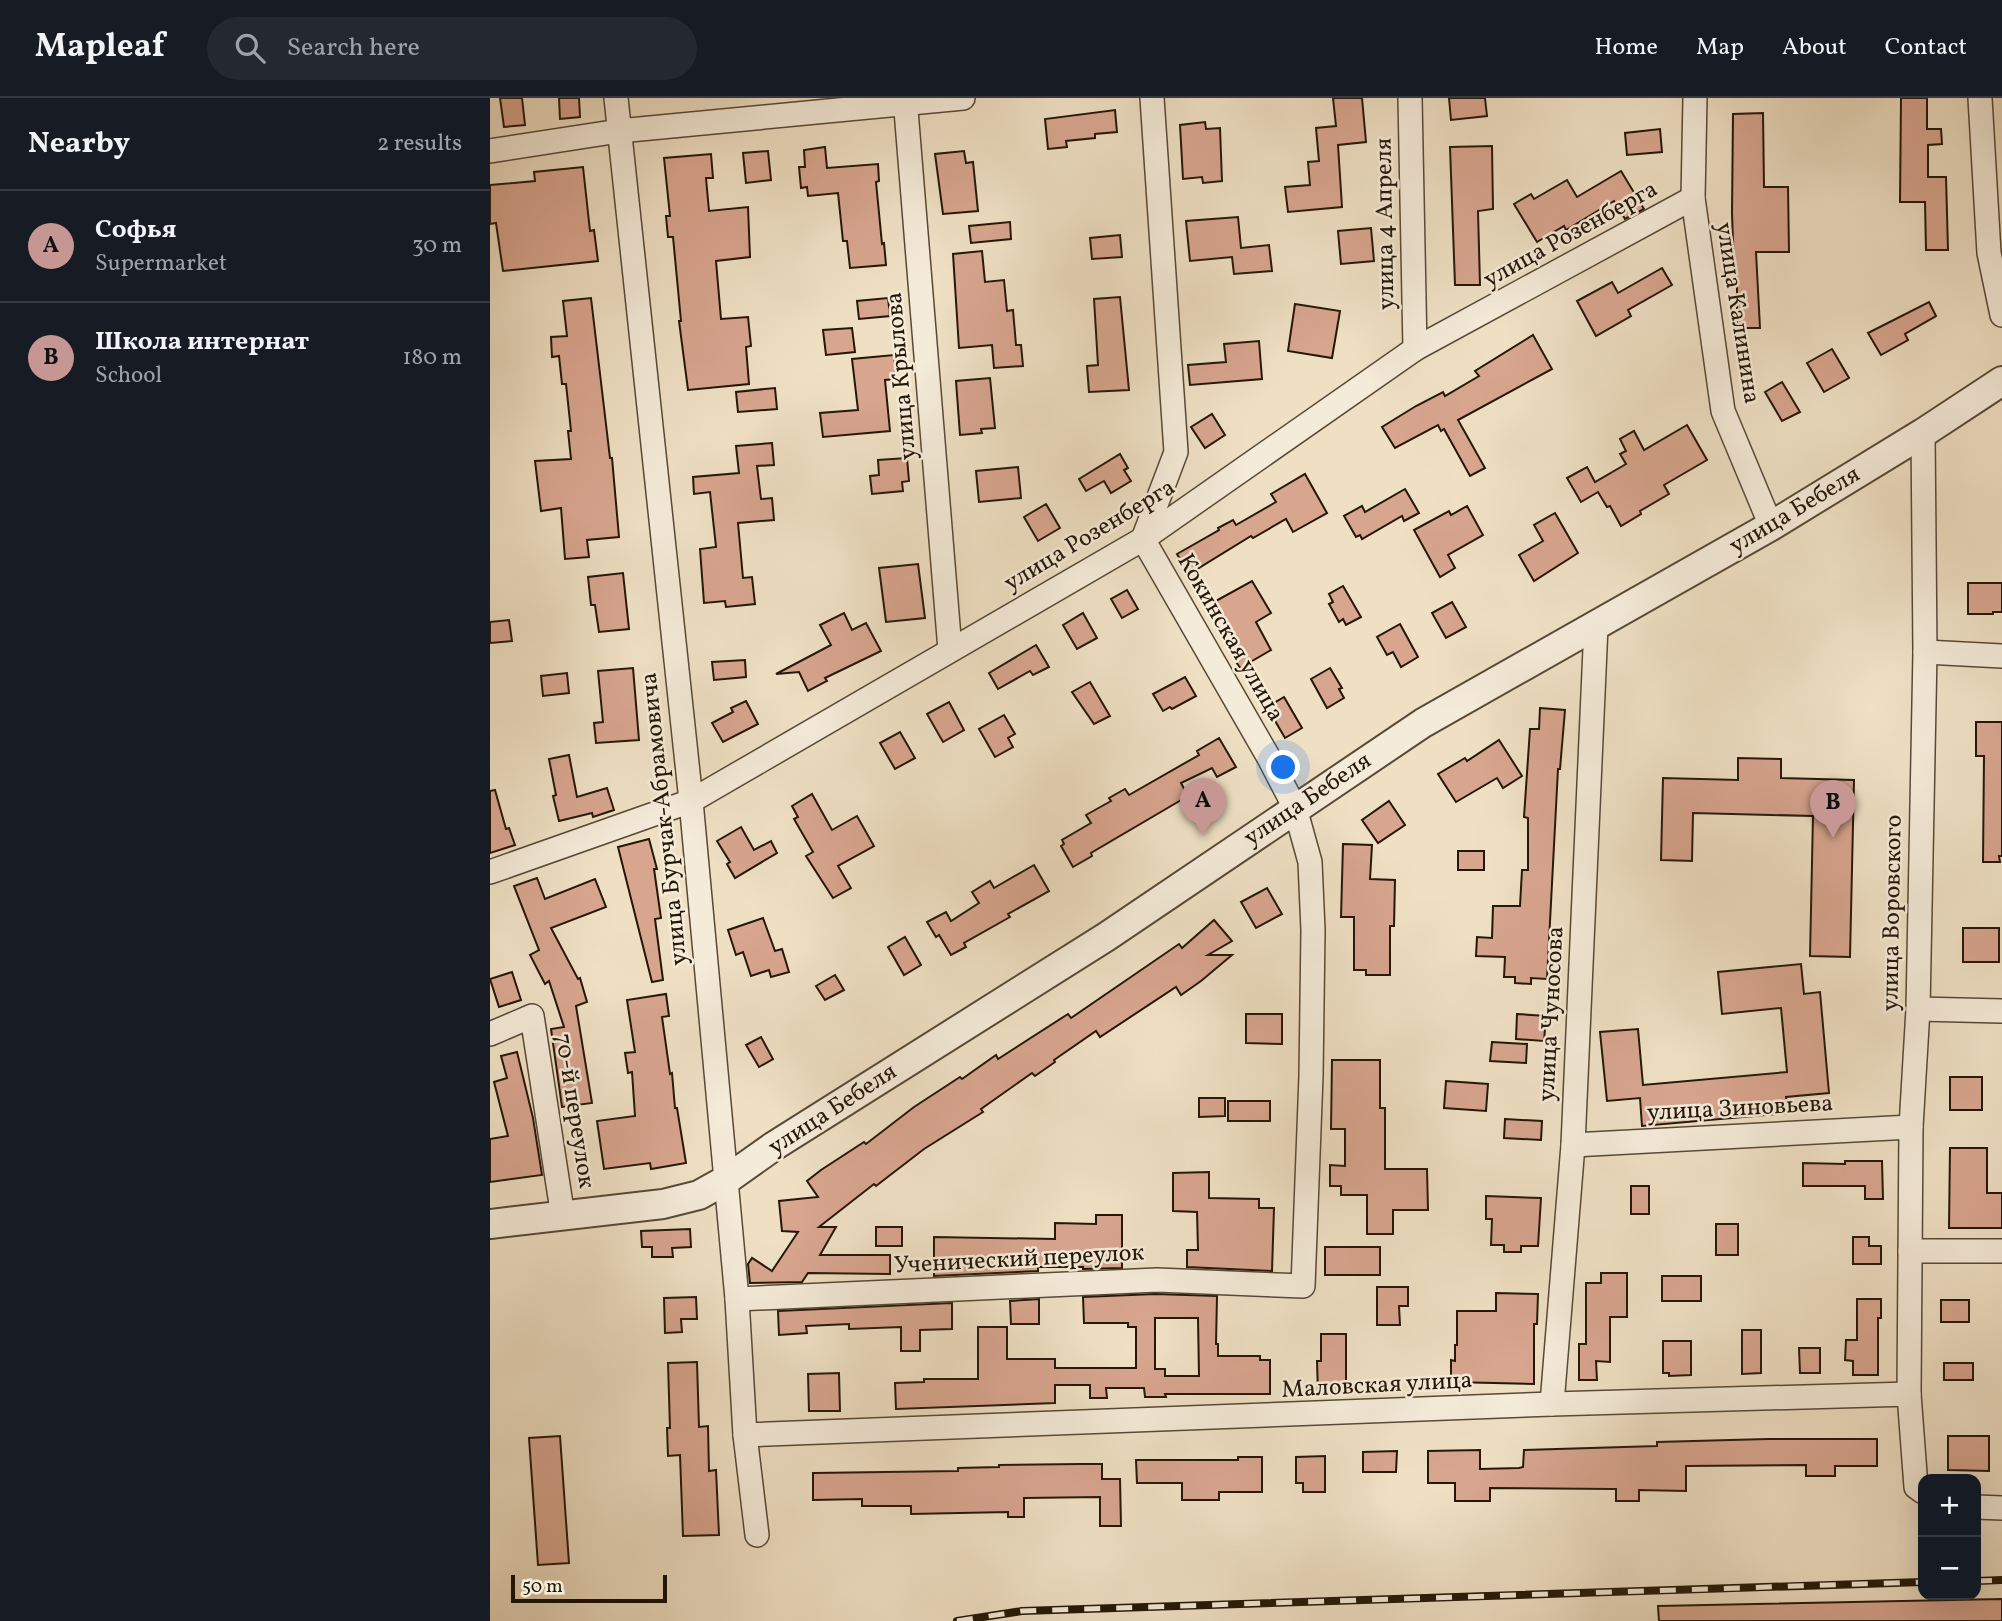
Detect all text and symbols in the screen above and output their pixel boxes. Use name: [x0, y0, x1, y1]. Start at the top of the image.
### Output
search box: [207, 17, 697, 80]
text: Mapleaf: [35, 25, 165, 71]
icon: search: [231, 29, 269, 67]
text: Search here: [287, 30, 420, 66]
text: Home: [1594, 31, 1658, 65]
text: Map: [1696, 31, 1744, 65]
text: About: [1782, 31, 1847, 65]
text: Contact: [1885, 31, 1967, 65]
text: Nearby: [28, 123, 130, 165]
text: 2 results: [377, 128, 462, 160]
street label: улица 4 Апреля: [1367, 138, 1405, 310]
street label: улица Розенберга: [1478, 173, 1664, 297]
text: Софья: [95, 212, 177, 248]
street label: улица Калинина: [1706, 220, 1768, 406]
text: A: [43, 230, 59, 262]
text: 30 m: [412, 230, 462, 262]
text: Supermarket: [95, 248, 227, 280]
street label: улица Крылова: [878, 291, 926, 461]
text: Школа интернат: [95, 324, 309, 360]
text: B: [43, 342, 59, 374]
text: 180 m: [403, 342, 462, 374]
text: School: [95, 360, 162, 392]
street label: улица Бебеля: [1723, 458, 1867, 564]
street label: улица Розенберга: [998, 471, 1182, 601]
street label: Кокинская улица: [1168, 548, 1292, 728]
street label: улица Бурчак-Абрамовича: [633, 671, 697, 967]
street label: улица Бебеля: [1237, 745, 1379, 855]
your location: [1266, 750, 1300, 784]
pin: A: [1180, 778, 1226, 836]
pin: B: [1810, 780, 1856, 838]
street label: улица Воровского: [1874, 814, 1912, 1012]
street label: улица Чуносова: [1530, 925, 1574, 1103]
street label: 70-й переулок: [545, 1031, 603, 1191]
street label: улица Бебеля: [762, 1056, 904, 1164]
street label: улица Зиновьева: [1646, 1087, 1834, 1131]
street label: Ученический переулок: [893, 1236, 1145, 1284]
street label: Маловская улица: [1281, 1364, 1473, 1408]
map controls: [1918, 1474, 1981, 1600]
button: +: [1918, 1474, 1981, 1537]
button: −: [1918, 1537, 1981, 1600]
scale bar: [511, 1572, 667, 1604]
text: 50 m: [522, 1574, 563, 1600]

